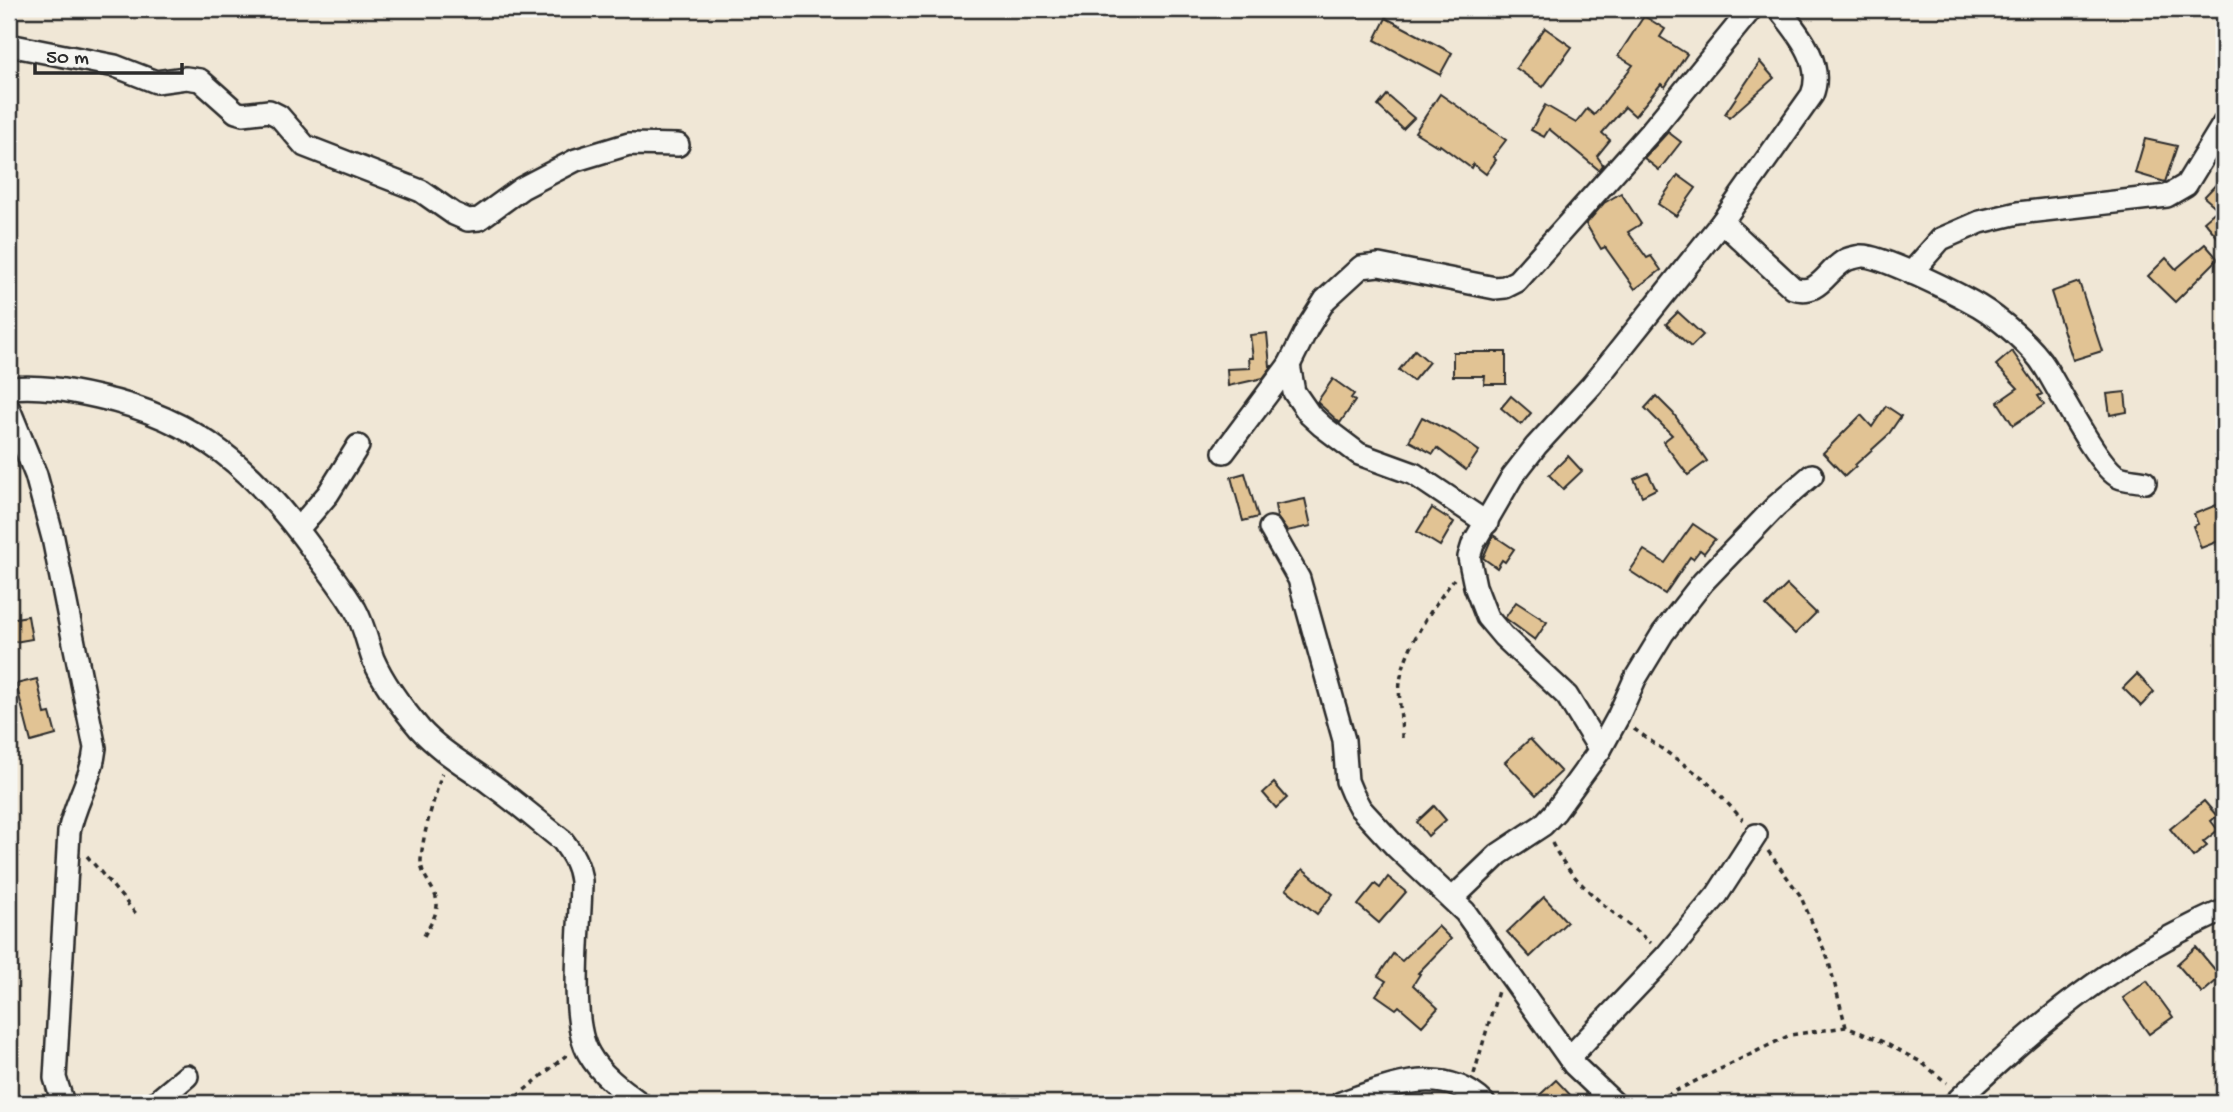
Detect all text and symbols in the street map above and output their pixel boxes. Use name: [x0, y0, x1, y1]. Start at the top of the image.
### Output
scale bar: [35, 32, 182, 76]
text: 50 m: [46, 47, 89, 72]

